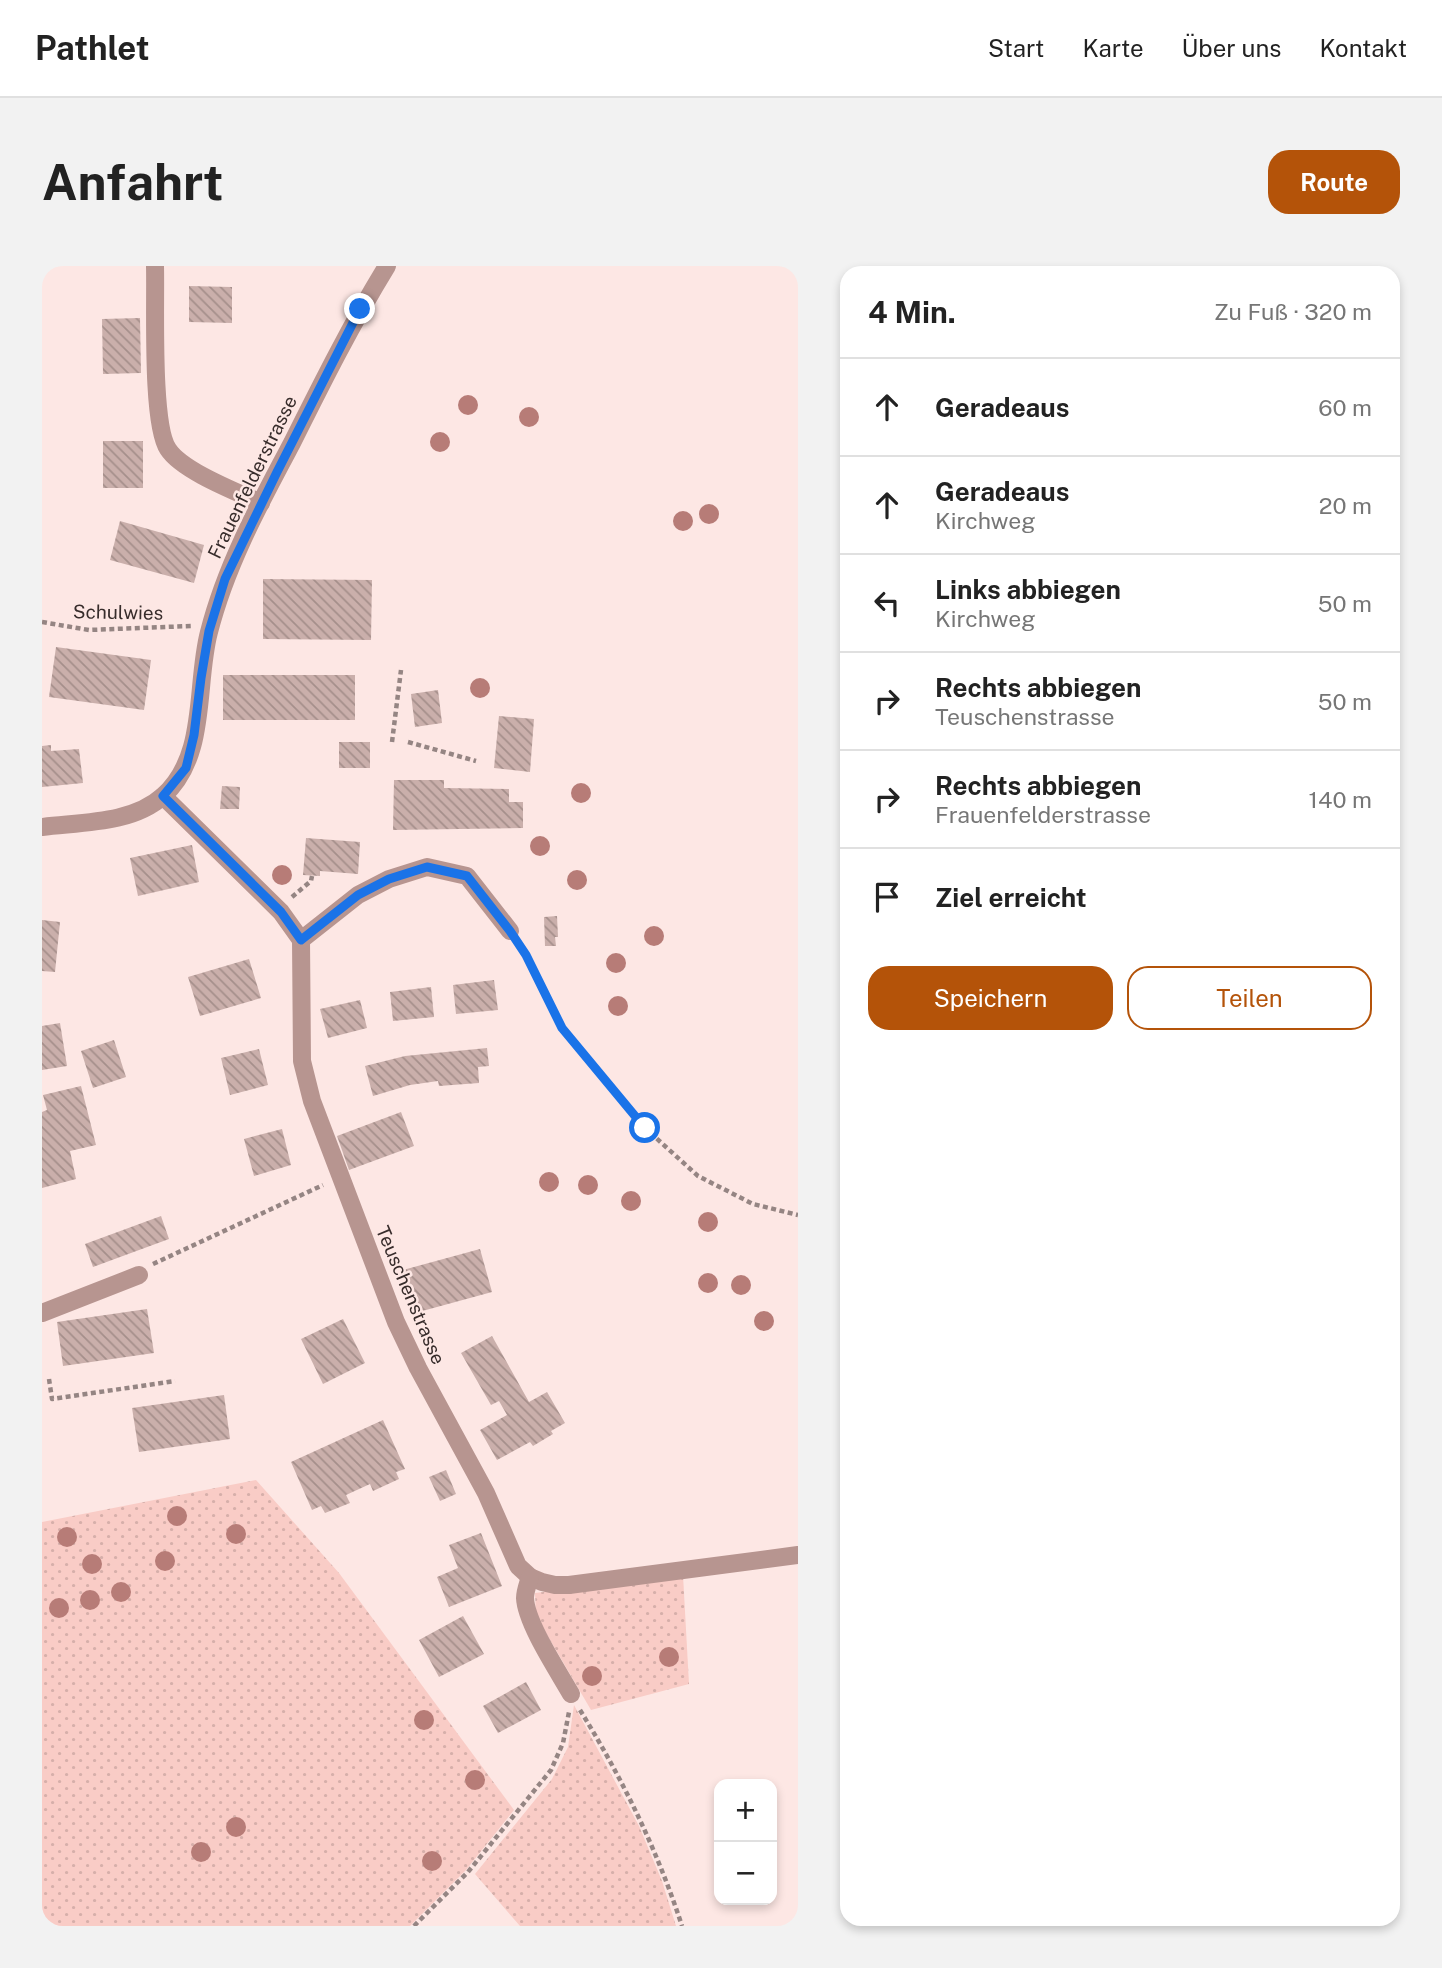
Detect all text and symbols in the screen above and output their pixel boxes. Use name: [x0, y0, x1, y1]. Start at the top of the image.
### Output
text: Pathlet: [35, 29, 150, 67]
text: Start: [988, 34, 1044, 62]
text: Karte: [1082, 34, 1144, 62]
text: Über uns: [1182, 34, 1281, 62]
text: Kontakt: [1319, 34, 1407, 62]
button: Route: [1268, 150, 1400, 214]
text: Anfahrt: [42, 153, 223, 211]
route end: [344, 293, 375, 324]
text: 4 Min.: [868, 294, 956, 330]
text: Zu Fuß · 320 m: [1214, 298, 1372, 325]
icon: ahead: [868, 388, 906, 426]
street label: Frauenfelderstrasse: [203, 392, 301, 562]
text: Geradeaus: [935, 392, 1070, 423]
text: 60 m: [1318, 394, 1372, 421]
text: Geradeaus: [935, 476, 1070, 507]
icon: ahead: [868, 486, 906, 524]
text: 20 m: [1319, 492, 1372, 519]
text: Kirchweg: [935, 507, 1036, 534]
text: Links abbiegen: [935, 574, 1121, 605]
icon: left: [868, 584, 906, 622]
text: 50 m: [1318, 590, 1372, 617]
street label: Schulwies: [73, 600, 163, 624]
text: Kirchweg: [935, 605, 1036, 632]
text: Rechts abbiegen: [935, 672, 1141, 703]
icon: right: [868, 682, 906, 720]
text: 50 m: [1318, 688, 1372, 715]
text: Teuschenstrasse: [935, 703, 1115, 730]
text: Rechts abbiegen: [935, 770, 1141, 801]
icon: right: [868, 780, 906, 818]
text: 140 m: [1309, 786, 1372, 813]
text: Frauenfelderstrasse: [935, 801, 1151, 828]
icon: arrive: [868, 878, 906, 916]
text: Ziel erreicht: [935, 882, 1087, 913]
button: Speichern: [868, 966, 1113, 1030]
button: Teilen: [1127, 966, 1372, 1030]
route start: [629, 1112, 660, 1143]
street label: Teuschenstrasse: [372, 1222, 450, 1368]
map controls: [714, 1779, 777, 1905]
button: +: [714, 1779, 777, 1842]
button: −: [714, 1842, 777, 1905]

